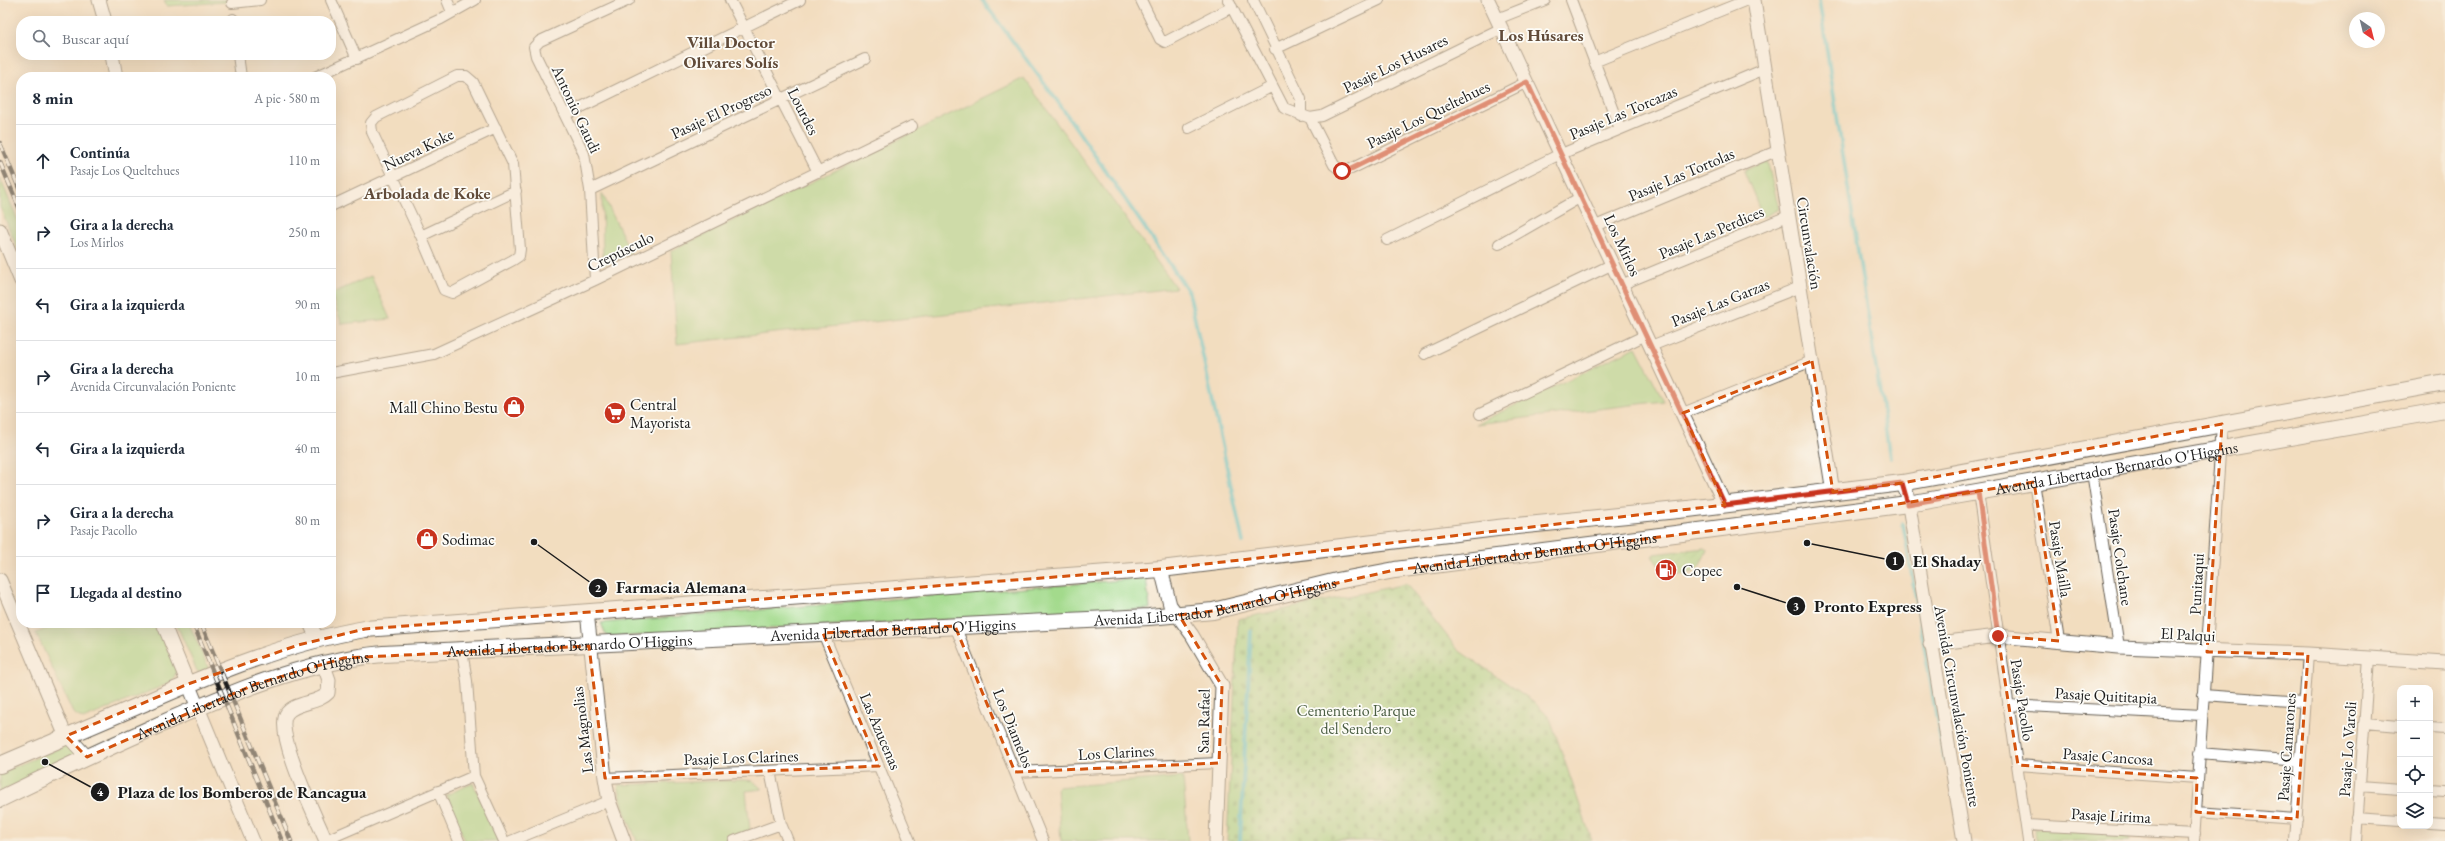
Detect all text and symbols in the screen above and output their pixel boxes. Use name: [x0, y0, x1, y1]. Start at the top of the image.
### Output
north arrow: [2349, 12, 2385, 48]
search box: [16, 16, 336, 60]
district label: Los Húsares: [1498, 24, 1584, 46]
icon: search: [30, 27, 52, 49]
text: Buscar aquí: [62, 29, 129, 48]
street label: Pasaje Los Husares: [1339, 29, 1451, 98]
district label: Villa Doctor Olivares Solís: [684, 31, 779, 73]
street label: Antonio Gaudi: [547, 61, 606, 157]
street label: Pasaje Los Queltehues: [1363, 76, 1493, 153]
street label: Pasaje El Progreso: [668, 79, 775, 144]
street label: Pasaje Las Torcazas: [1566, 80, 1680, 145]
street label: Lourdes: [783, 84, 824, 139]
text: 8 min: [32, 87, 73, 109]
text: A pie · 580 m: [254, 90, 320, 107]
street label: Nueva Koke: [379, 123, 457, 176]
text: Continúa: [70, 143, 130, 162]
street label: Pasaje Las Tortolas: [1625, 143, 1737, 206]
icon: ahead: [32, 150, 54, 172]
text: 110 m: [289, 152, 320, 169]
text: Pasaje Los Queltehues: [70, 162, 179, 179]
route start: [1333, 162, 1351, 180]
district label: Arbolada de Koke: [362, 182, 491, 204]
street label: Circunvalación: [1792, 195, 1827, 292]
street label: Pasaje Las Perdices: [1655, 201, 1767, 264]
street label: Los Mirlos: [1599, 211, 1646, 280]
text: Gira a la derecha: [70, 215, 174, 234]
icon: right: [32, 222, 54, 244]
text: 250 m: [289, 224, 320, 241]
street label: Crepúsculo: [583, 226, 657, 277]
text: Los Mirlos: [70, 234, 124, 251]
street label: Pasaje Las Garzas: [1668, 273, 1772, 332]
icon: left: [32, 294, 54, 316]
text: Gira a la izquierda: [70, 295, 185, 314]
text: 90 m: [295, 296, 320, 313]
text: Gira a la derecha: [70, 359, 174, 378]
icon: right: [32, 366, 54, 388]
text: 10 m: [295, 368, 320, 385]
text: Avenida Circunvalación Poniente: [70, 378, 236, 395]
shop icon: Mall Chino Bestu: [501, 394, 527, 420]
place label: Central Mayorista: [630, 394, 691, 433]
place label: Mall Chino Bestu: [389, 397, 499, 418]
supermarket icon: Central Mayorista: [602, 400, 628, 426]
street label: Avenida Libertador Bernardo O'Higgins: [1992, 436, 2240, 500]
icon: left: [32, 438, 54, 460]
text: Gira a la izquierda: [70, 439, 185, 458]
text: 40 m: [295, 440, 320, 457]
text: Gira a la derecha: [70, 503, 174, 522]
street label: Pasaje Colchane: [2103, 507, 2138, 607]
icon: right: [32, 510, 54, 532]
text: 80 m: [295, 512, 320, 529]
street label: Pasaje Mailla: [2044, 519, 2077, 600]
text: Pasaje Pacollo: [70, 522, 137, 539]
shop icon: Sodimac: [414, 526, 440, 552]
street label: Avenida Libertador Bernardo O'Higgins: [1410, 526, 1658, 579]
place label: Sodimac: [442, 529, 495, 550]
callout: El Shaday: [1885, 547, 1989, 576]
text: El Shaday: [1913, 550, 1982, 572]
text: 1: [1892, 553, 1898, 569]
street label: Punitaqui: [2184, 553, 2209, 615]
fuel station icon: Copec: [1653, 557, 1679, 583]
place label: Copec: [1682, 560, 1722, 581]
street label: Avenida Libertador Bernardo O'Higgins: [1092, 572, 1339, 631]
callout: Farmacia Alemana: [588, 573, 754, 602]
text: Farmacia Alemana: [616, 576, 747, 598]
text: 2: [595, 580, 602, 596]
icon: arrive: [32, 582, 54, 604]
text: Llegada al destino: [70, 583, 182, 602]
callout: Pronto Express: [1786, 591, 1930, 620]
text: Pronto Express: [1814, 595, 1922, 617]
text: 3: [1793, 598, 1799, 614]
street label: Avenida Circunvalación Poniente: [1929, 603, 1986, 808]
street label: Avenida Libertador Bernardo O'Higgins: [768, 613, 1016, 646]
street label: El Palqui: [2160, 623, 2216, 646]
route end: [1989, 627, 2007, 645]
street label: Avenida Libertador Bernardo O'Higgins: [445, 629, 693, 662]
street label: Avenida Libertador Bernardo O'Higgins: [131, 646, 370, 745]
street label: Pasaje Pacollo: [2006, 658, 2039, 743]
street label: Pasaje Quititapia: [2054, 682, 2158, 709]
street label: Las Magnolias: [567, 685, 598, 774]
street label: Los Diamelos: [988, 685, 1039, 771]
map controls: [2397, 685, 2433, 829]
button: +: [2397, 685, 2433, 721]
street label: San Rafael: [1192, 688, 1215, 753]
street label: Las Azucenas: [855, 689, 906, 773]
street label: Pasaje Camarones: [2272, 692, 2301, 802]
park label: Cementerio Parque del Sendero: [1296, 700, 1416, 739]
street label: Pasaje Lo Varoli: [2334, 701, 2361, 797]
button: −: [2397, 721, 2433, 757]
street label: Los Clarines: [1077, 740, 1155, 765]
street label: Pasaje Cancosa: [2062, 743, 2155, 770]
street label: Pasaje Los Clarines: [683, 745, 799, 770]
button: locate: [2397, 757, 2433, 793]
callout: Plaza de los Bomberos de Rancagua: [90, 777, 375, 806]
text: Plaza de los Bomberos de Rancagua: [118, 781, 367, 803]
text: 4: [97, 784, 104, 800]
button: layers: [2397, 793, 2433, 829]
street label: Pasaje Lirima: [2070, 803, 2152, 828]

